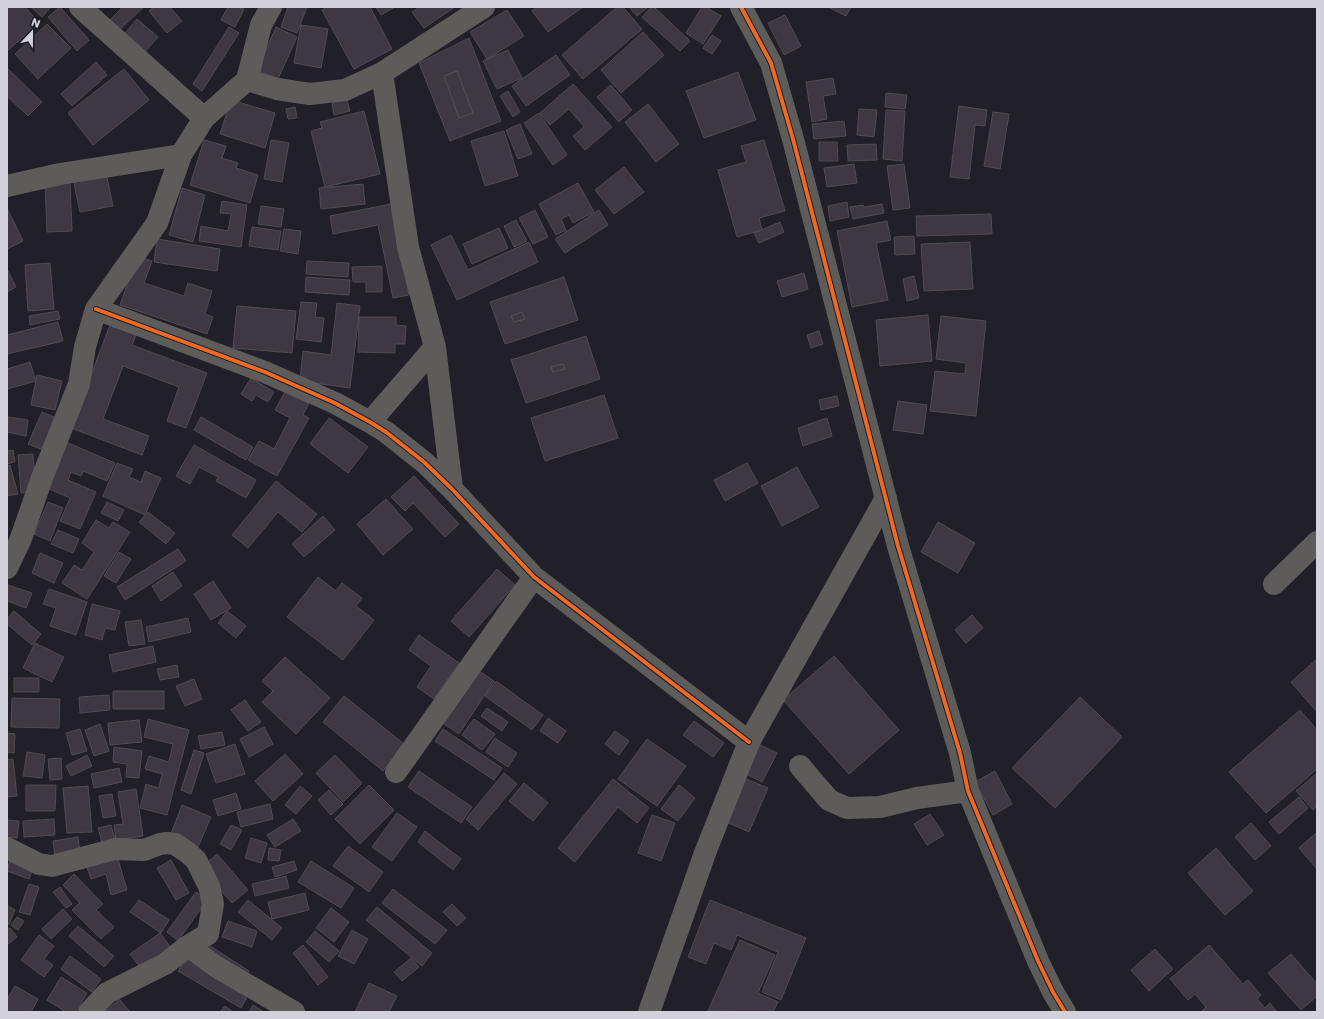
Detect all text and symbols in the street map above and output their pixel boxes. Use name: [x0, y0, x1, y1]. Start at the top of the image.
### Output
north arrow: [12, 12, 52, 52]
text: N: [29, 14, 43, 32]

